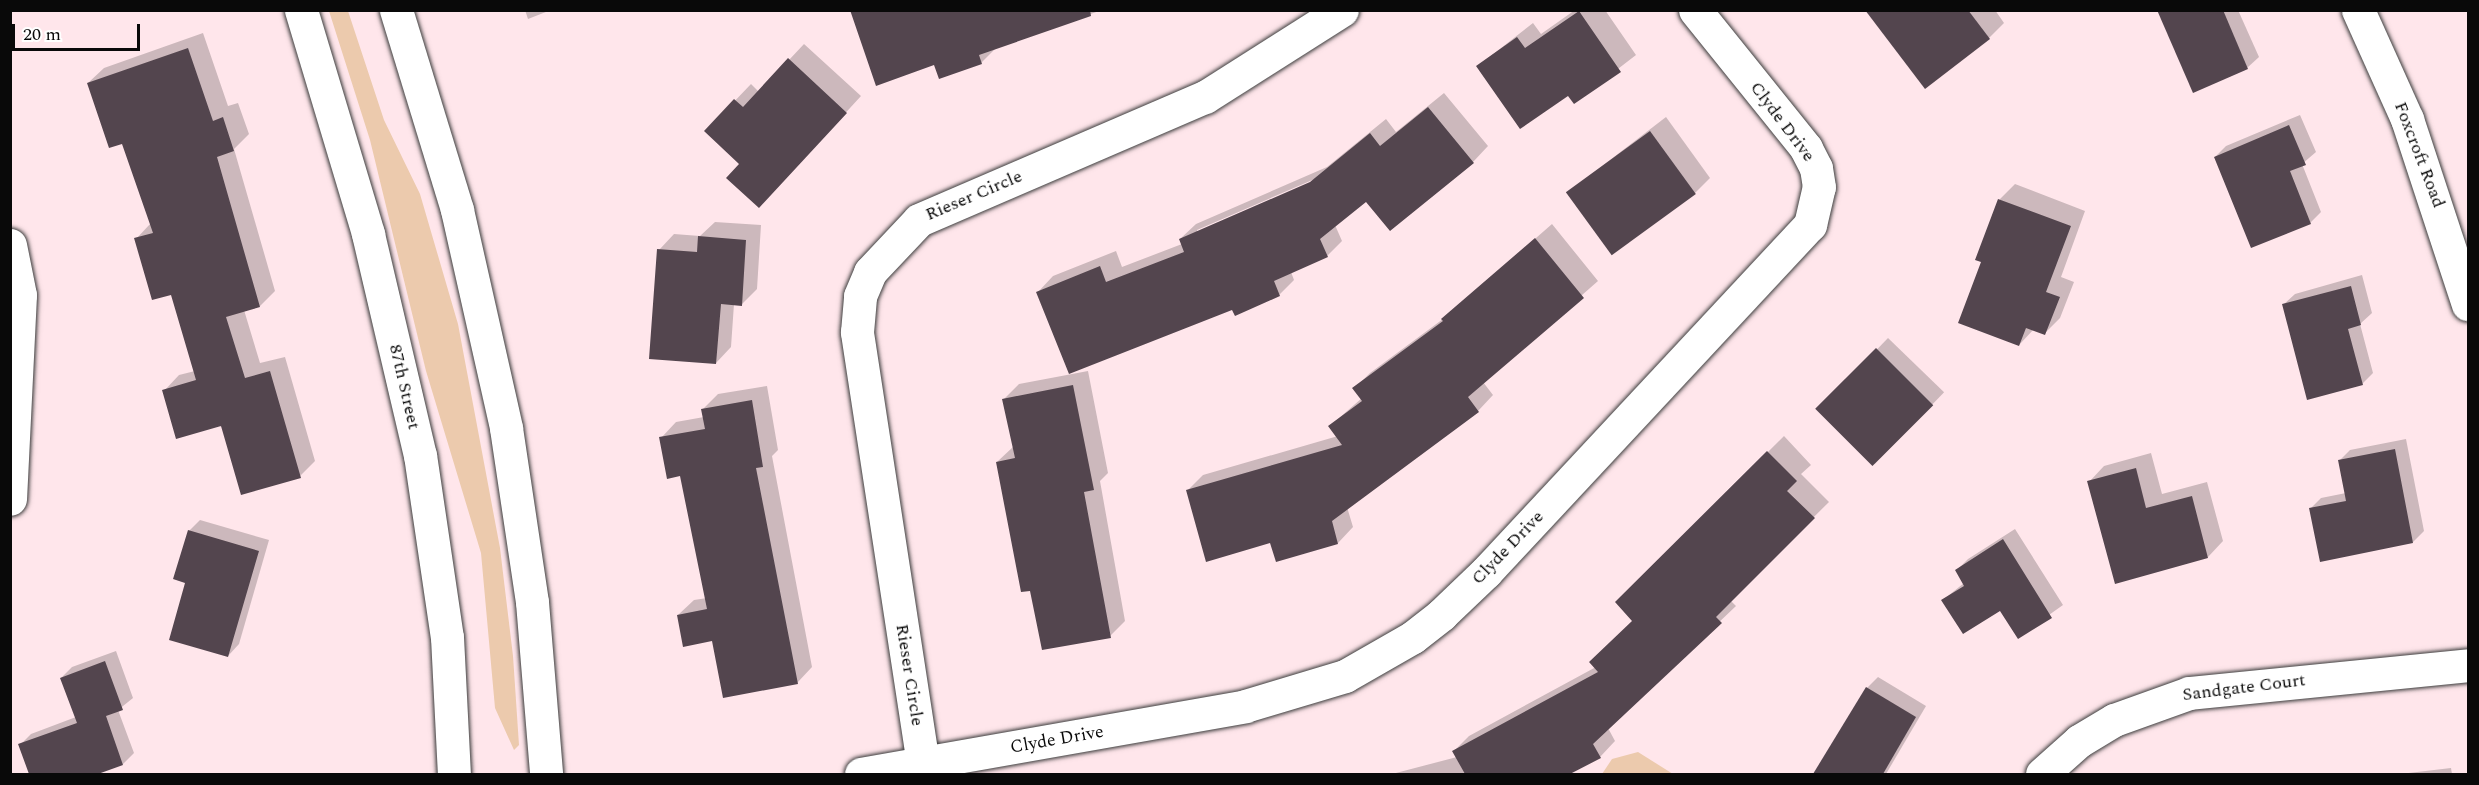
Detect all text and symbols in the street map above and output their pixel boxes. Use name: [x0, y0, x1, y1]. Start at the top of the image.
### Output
scale bar: [15, 12, 142, 50]
text: 20 m: [23, 21, 61, 48]
street label: Clyde Drive: [1745, 78, 1819, 166]
street label: Foxcroft Road: [2389, 99, 2449, 211]
street label: Rieser Circle: [922, 166, 1026, 226]
street label: 87th Street: [384, 342, 424, 432]
street label: Clyde Drive: [1467, 507, 1549, 589]
street label: Rieser Circle: [890, 623, 928, 727]
street label: Sandgate Court: [2181, 670, 2307, 706]
street label: Clyde Drive: [1009, 721, 1105, 759]

